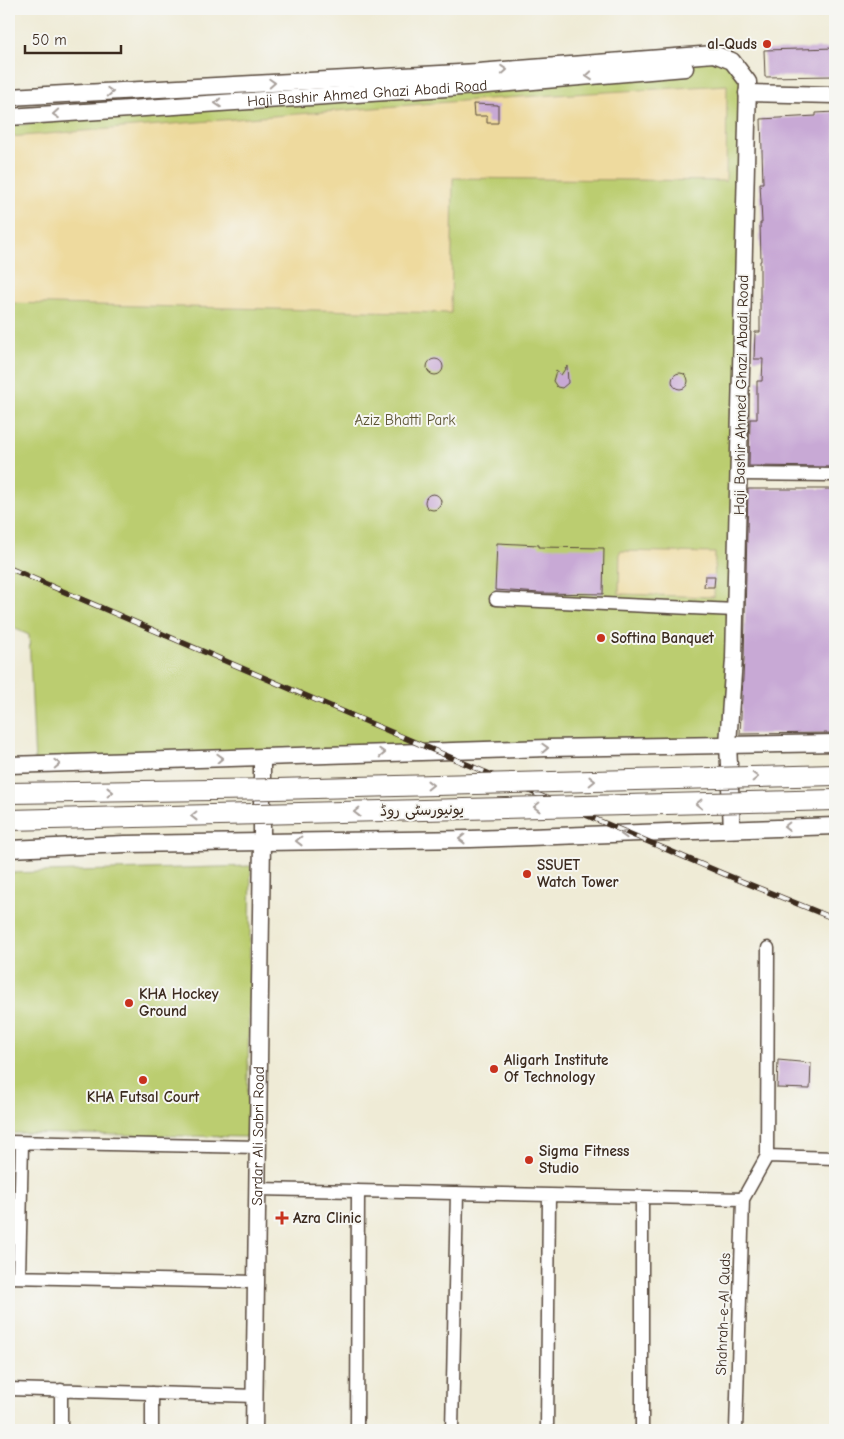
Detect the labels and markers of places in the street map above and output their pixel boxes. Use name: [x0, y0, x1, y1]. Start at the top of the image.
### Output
place label: al-Quds: [707, 35, 757, 53]
marker: al-Quds: [761, 38, 773, 50]
place label: Softina Banquet: [611, 629, 715, 647]
marker: Softina Banquet: [595, 632, 607, 644]
place label: SSUET Watch Tower: [537, 856, 619, 891]
marker: SSUET Watch Tower: [521, 868, 533, 880]
place label: KHA Hockey Ground: [139, 985, 219, 1020]
marker: KHA Hockey Ground: [123, 997, 135, 1009]
place label: Aligarh Institute Of Technology: [504, 1051, 608, 1086]
marker: Aligarh Institute Of Technology: [488, 1063, 500, 1075]
marker: KHA Futsal Court: [137, 1074, 149, 1086]
place label: KHA Futsal Court: [87, 1088, 200, 1106]
place label: Sigma Fitness Studio: [539, 1142, 630, 1177]
marker: Sigma Fitness Studio: [523, 1154, 535, 1166]
place label: Azra Clinic: [293, 1209, 361, 1227]
marker: Azra Clinic: [275, 1211, 289, 1225]

